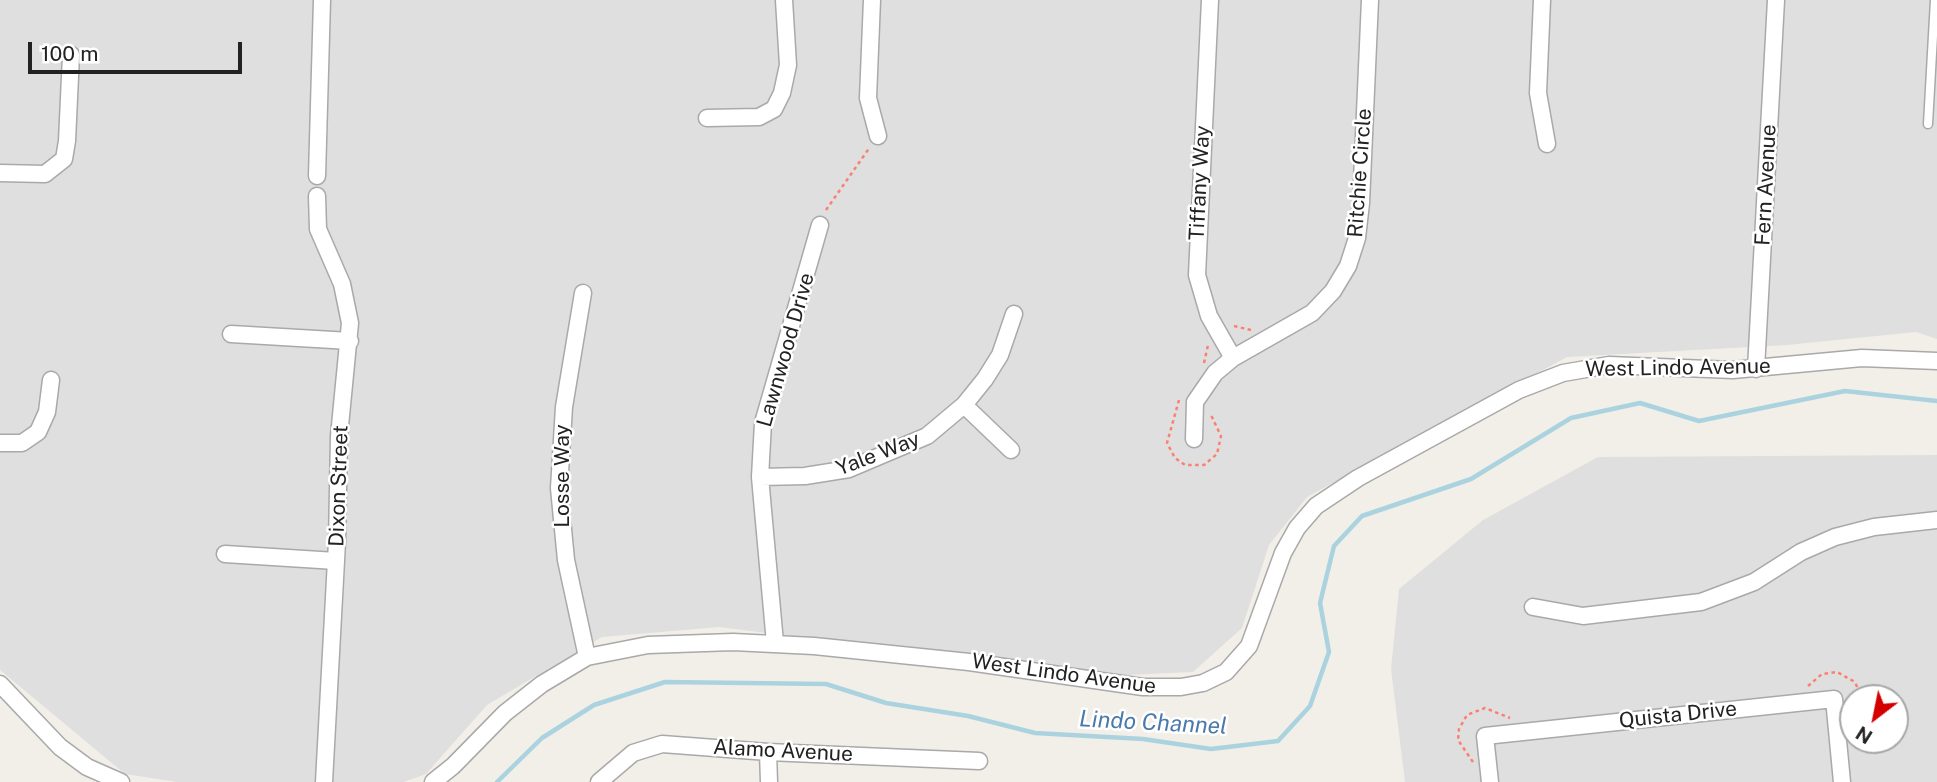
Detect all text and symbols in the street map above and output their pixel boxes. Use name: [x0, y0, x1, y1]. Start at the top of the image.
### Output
scale bar: [32, 28, 245, 72]
text: 100 m: [41, 41, 98, 66]
street label: Ritchie Circle: [1343, 107, 1377, 239]
street label: Fern Avenue: [1750, 124, 1782, 246]
street label: Tiffany Way: [1184, 125, 1216, 241]
street label: Lawnwood Drive: [752, 270, 820, 430]
street label: West Lindo Avenue: [1585, 354, 1771, 382]
street label: Losse Way: [550, 424, 576, 528]
street label: Dixon Street: [324, 425, 354, 547]
street label: Yale Way: [833, 427, 923, 481]
street label: West Lindo Avenue: [970, 649, 1158, 699]
north arrow: [1839, 684, 1909, 754]
street label: Quista Drive: [1618, 696, 1738, 734]
water label: Lindo Channel: [1078, 705, 1228, 741]
text: N: [1852, 722, 1876, 748]
street label: Alamo Avenue: [712, 735, 854, 767]

